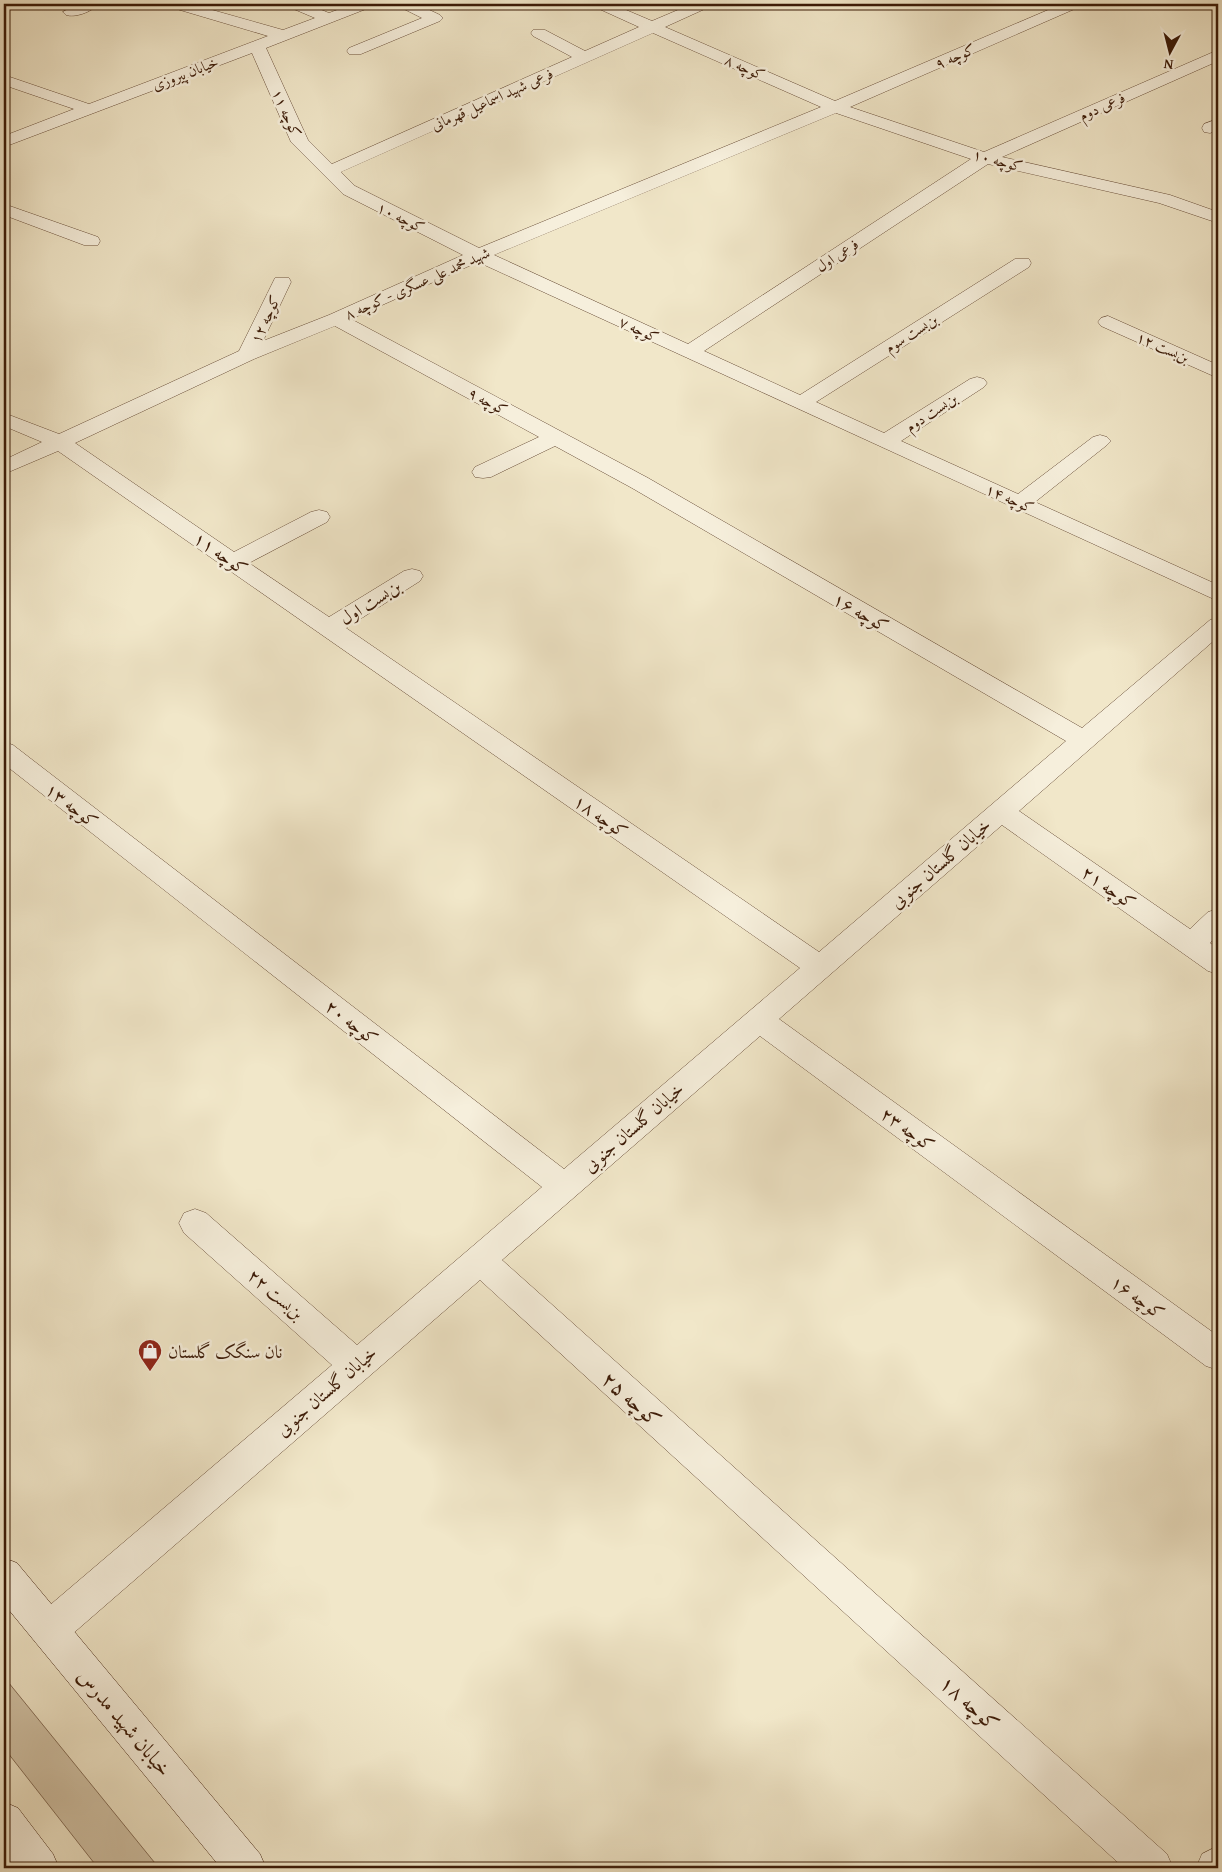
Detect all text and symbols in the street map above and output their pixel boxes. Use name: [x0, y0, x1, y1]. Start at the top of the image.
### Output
north arrow: [1144, 28, 1194, 78]
street label: کوچه ۹: [932, 38, 979, 75]
street label: کوچه ۸: [721, 49, 768, 86]
street label: خیابان پیروزی: [149, 51, 222, 96]
text: N: [1162, 54, 1174, 75]
street label: فرعی شهید اسماعیل قهرمانی: [428, 63, 557, 136]
street label: کوچه ۱۱: [266, 86, 307, 141]
street label: فرعی دوم: [1076, 87, 1130, 128]
street label: کوچه ۱۰: [971, 143, 1025, 178]
street label: کوچه ۱۰: [373, 196, 428, 238]
street label: فرعی اول: [811, 233, 863, 277]
street label: شهید محمد علی عسگری - کوچه ۸: [341, 241, 494, 325]
street label: کوچه ۱۲: [245, 292, 286, 347]
street label: بن‌بست سوم: [880, 308, 943, 360]
street label: کوچه ۷: [615, 311, 662, 348]
street label: بن‌بست ۱۲: [1133, 326, 1193, 368]
street label: کوچه ۹: [464, 382, 511, 421]
street label: بن‌بست دوم: [901, 387, 963, 439]
street label: کوچه ۱۴: [982, 478, 1037, 519]
street label: کوچه ۱۱: [188, 524, 254, 582]
street label: بن‌بست اول: [334, 572, 407, 631]
street label: کوچه ۱۶: [828, 585, 894, 639]
street label: کوچه ۱۳: [40, 776, 104, 834]
street label: کوچه ۱۸: [568, 787, 634, 845]
street label: خیابان گلستان جنوبی: [884, 811, 996, 915]
street label: کوچه ۲۱: [1076, 858, 1142, 916]
street label: کوچه ۲۰: [320, 993, 384, 1051]
street label: خیابان گلستان جنوبی: [577, 1075, 689, 1179]
street label: کوچه ۲۳: [875, 1100, 941, 1158]
street label: بن‌بست ۲۲: [242, 1262, 311, 1327]
street label: کوچه ۱۶: [1105, 1268, 1171, 1326]
shop icon: نان سنگک گلستان: [137, 1338, 163, 1372]
place label: نان سنگک گلستان: [168, 1338, 282, 1365]
street label: خیابان گلستان جنوبی: [270, 1339, 382, 1443]
street label: کوچه ۲۵: [595, 1364, 669, 1434]
street label: خیابان شهید مدرس: [70, 1661, 180, 1783]
street label: کوچه ۱۸: [933, 1668, 1007, 1738]

